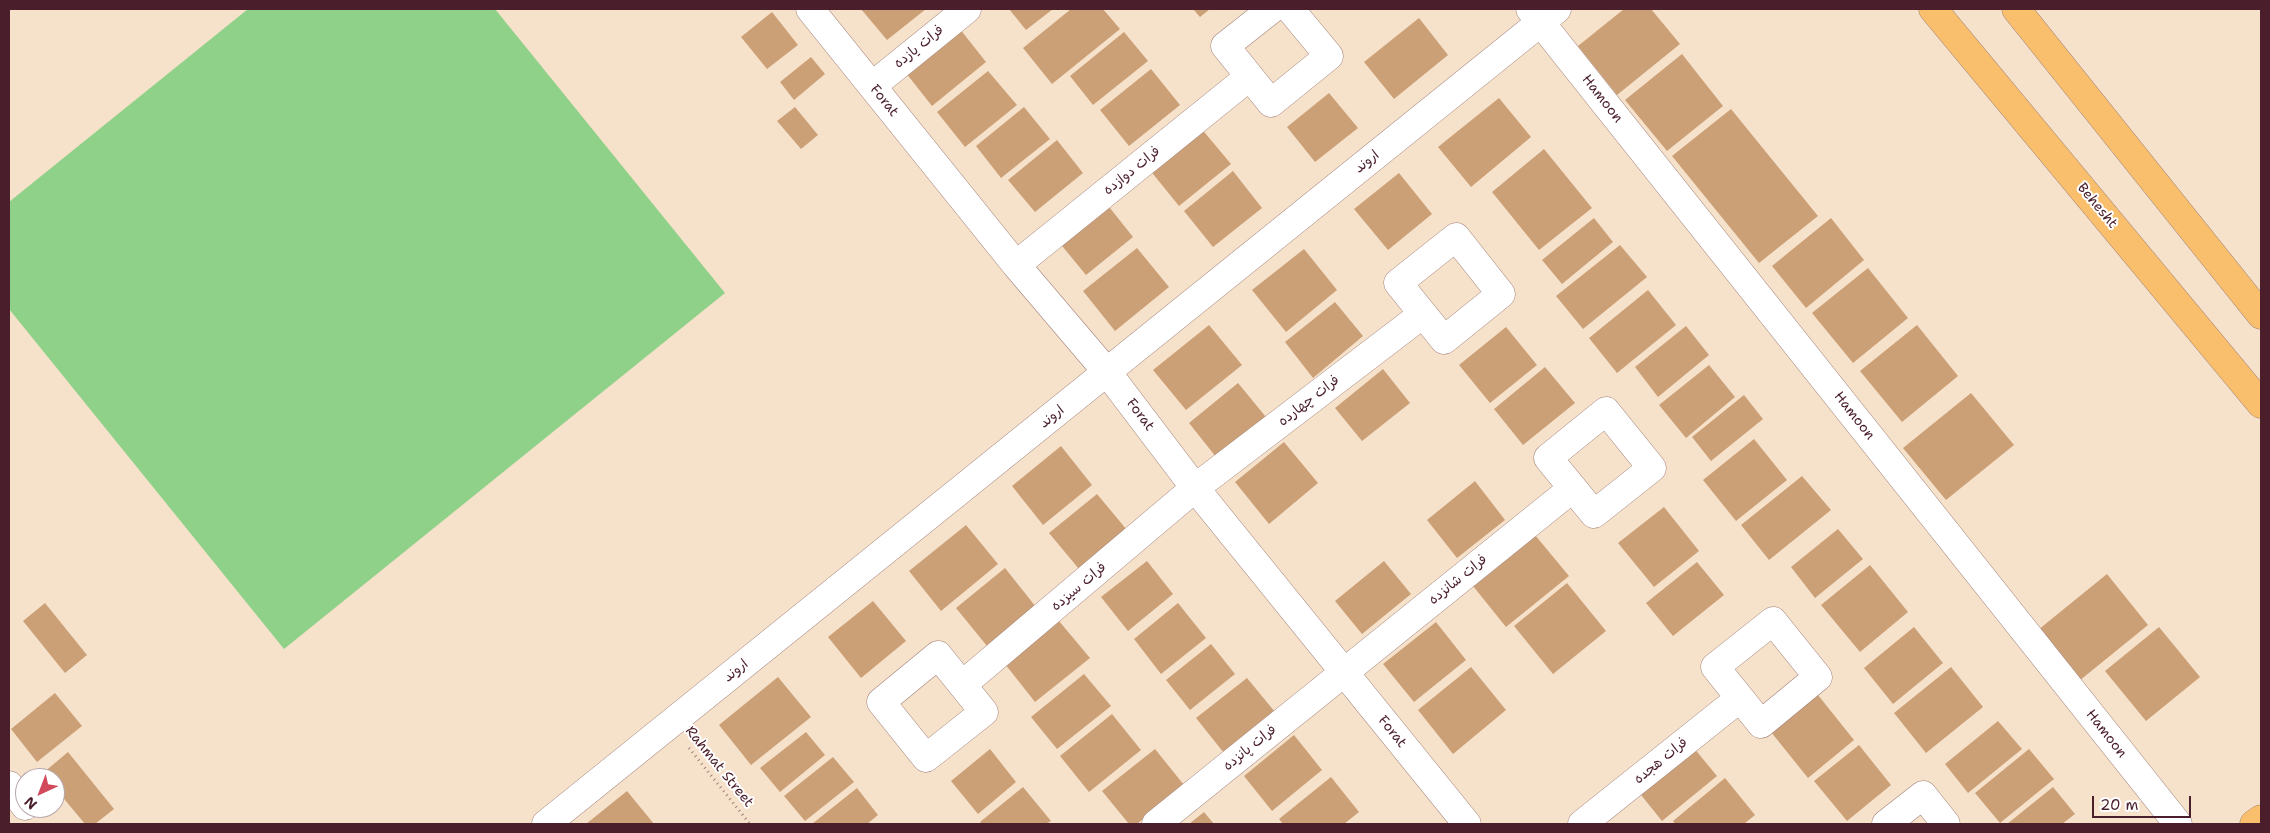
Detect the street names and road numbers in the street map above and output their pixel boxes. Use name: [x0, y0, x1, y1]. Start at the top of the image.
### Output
street label: فرات یازده: [891, 22, 947, 72]
street label: Hamoon: [1578, 72, 1626, 126]
street label: Forat: [866, 82, 902, 120]
street label: فرات دوازده: [1100, 143, 1164, 199]
street label: اروند: [1351, 147, 1383, 177]
street label: Behesht: [2073, 180, 2121, 232]
street label: فرات چهارده: [1275, 372, 1343, 430]
street label: Hamoon: [1830, 389, 1878, 443]
street label: Forat: [1122, 396, 1158, 434]
street label: اروند: [1036, 402, 1068, 432]
street label: فرات شانزده: [1425, 551, 1491, 609]
street label: فرات سیزده: [1048, 559, 1110, 615]
street label: اروند: [720, 656, 752, 686]
street label: Hamoon: [2082, 707, 2130, 761]
street label: Forat: [1374, 713, 1410, 751]
street label: فرات پانزده: [1220, 721, 1280, 775]
street label: Rahmat Street: [681, 723, 757, 811]
street label: فرات هجده: [1631, 734, 1691, 788]

